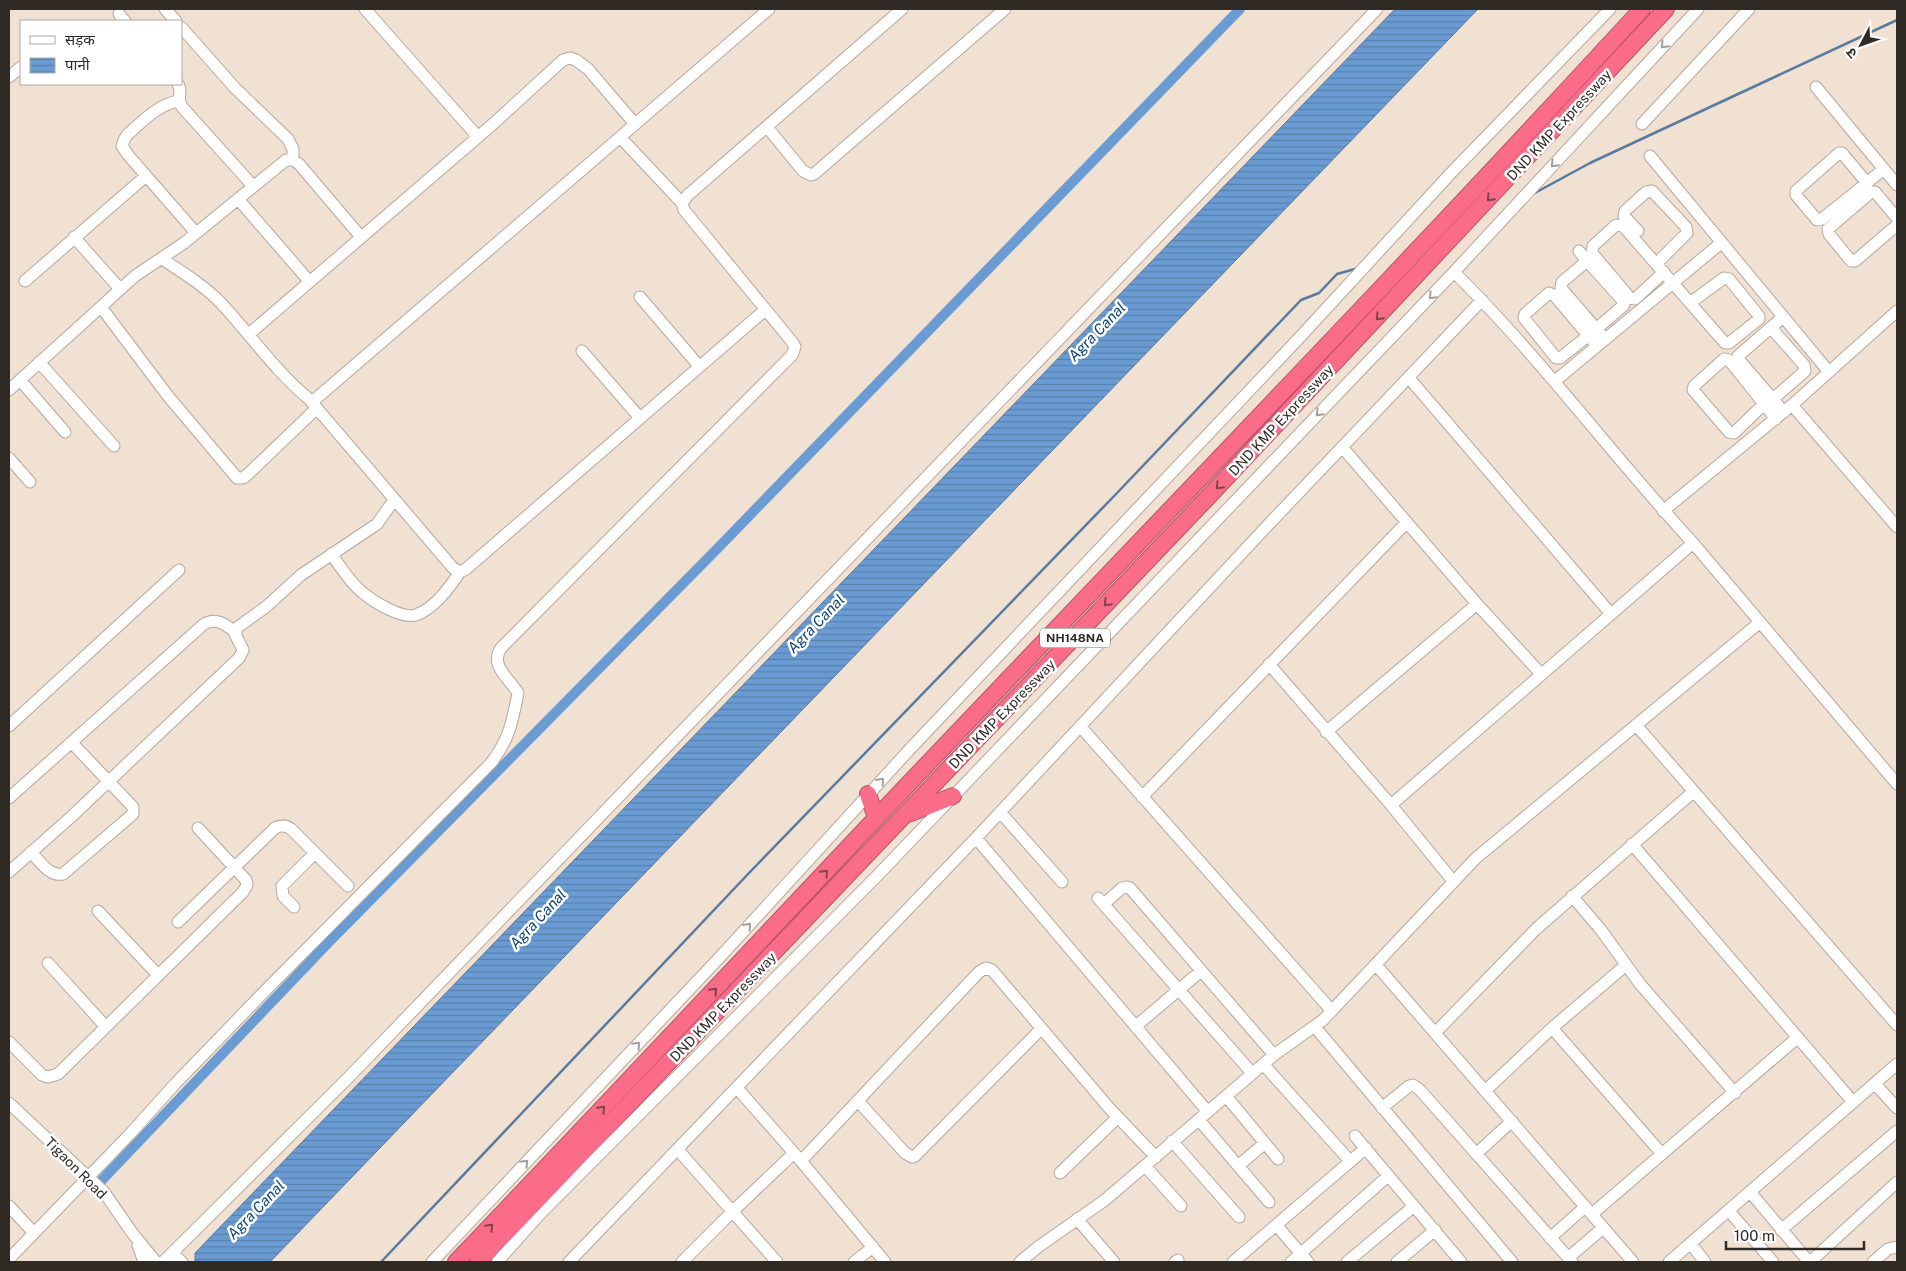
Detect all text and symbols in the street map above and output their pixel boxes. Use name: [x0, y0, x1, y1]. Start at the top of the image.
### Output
legend: [20, 20, 182, 85]
north arrow: [1836, 20, 1886, 70]
text: सड़क: [65, 31, 95, 48]
one-way arrow: [1661, 39, 1670, 48]
text: उ: [1842, 45, 1860, 62]
text: पानी: [65, 56, 91, 73]
street label: DND KMP Expressway: [1504, 66, 1615, 184]
one-way arrow: [1551, 158, 1560, 167]
one-way arrow: [1487, 193, 1496, 202]
one-way arrow: [1429, 290, 1438, 299]
water label: Agra Canal: [1065, 299, 1129, 364]
one-way arrow: [1376, 311, 1385, 320]
street label: DND KMP Expressway: [1226, 361, 1337, 479]
one-way arrow: [1316, 407, 1325, 416]
one-way arrow: [1216, 480, 1225, 489]
water label: Agra Canal: [784, 591, 848, 656]
one-way arrow: [1104, 598, 1113, 607]
road number: NH148NA: [1040, 628, 1110, 648]
street label: DND KMP Expressway: [946, 656, 1059, 772]
one-way arrow: [875, 777, 884, 786]
one-way arrow: [819, 870, 828, 879]
water label: Agra Canal: [506, 886, 569, 952]
one-way arrow: [742, 923, 751, 932]
street label: DND KMP Expressway: [667, 949, 780, 1065]
one-way arrow: [708, 988, 717, 997]
one-way arrow: [631, 1042, 640, 1051]
one-way arrow: [596, 1106, 605, 1115]
street label: Tigaon Road: [42, 1134, 110, 1202]
one-way arrow: [519, 1160, 528, 1169]
water label: Agra Canal: [224, 1177, 288, 1242]
scale bar: [1726, 1218, 1864, 1250]
one-way arrow: [484, 1224, 493, 1233]
text: 100 m: [1734, 1227, 1775, 1244]

